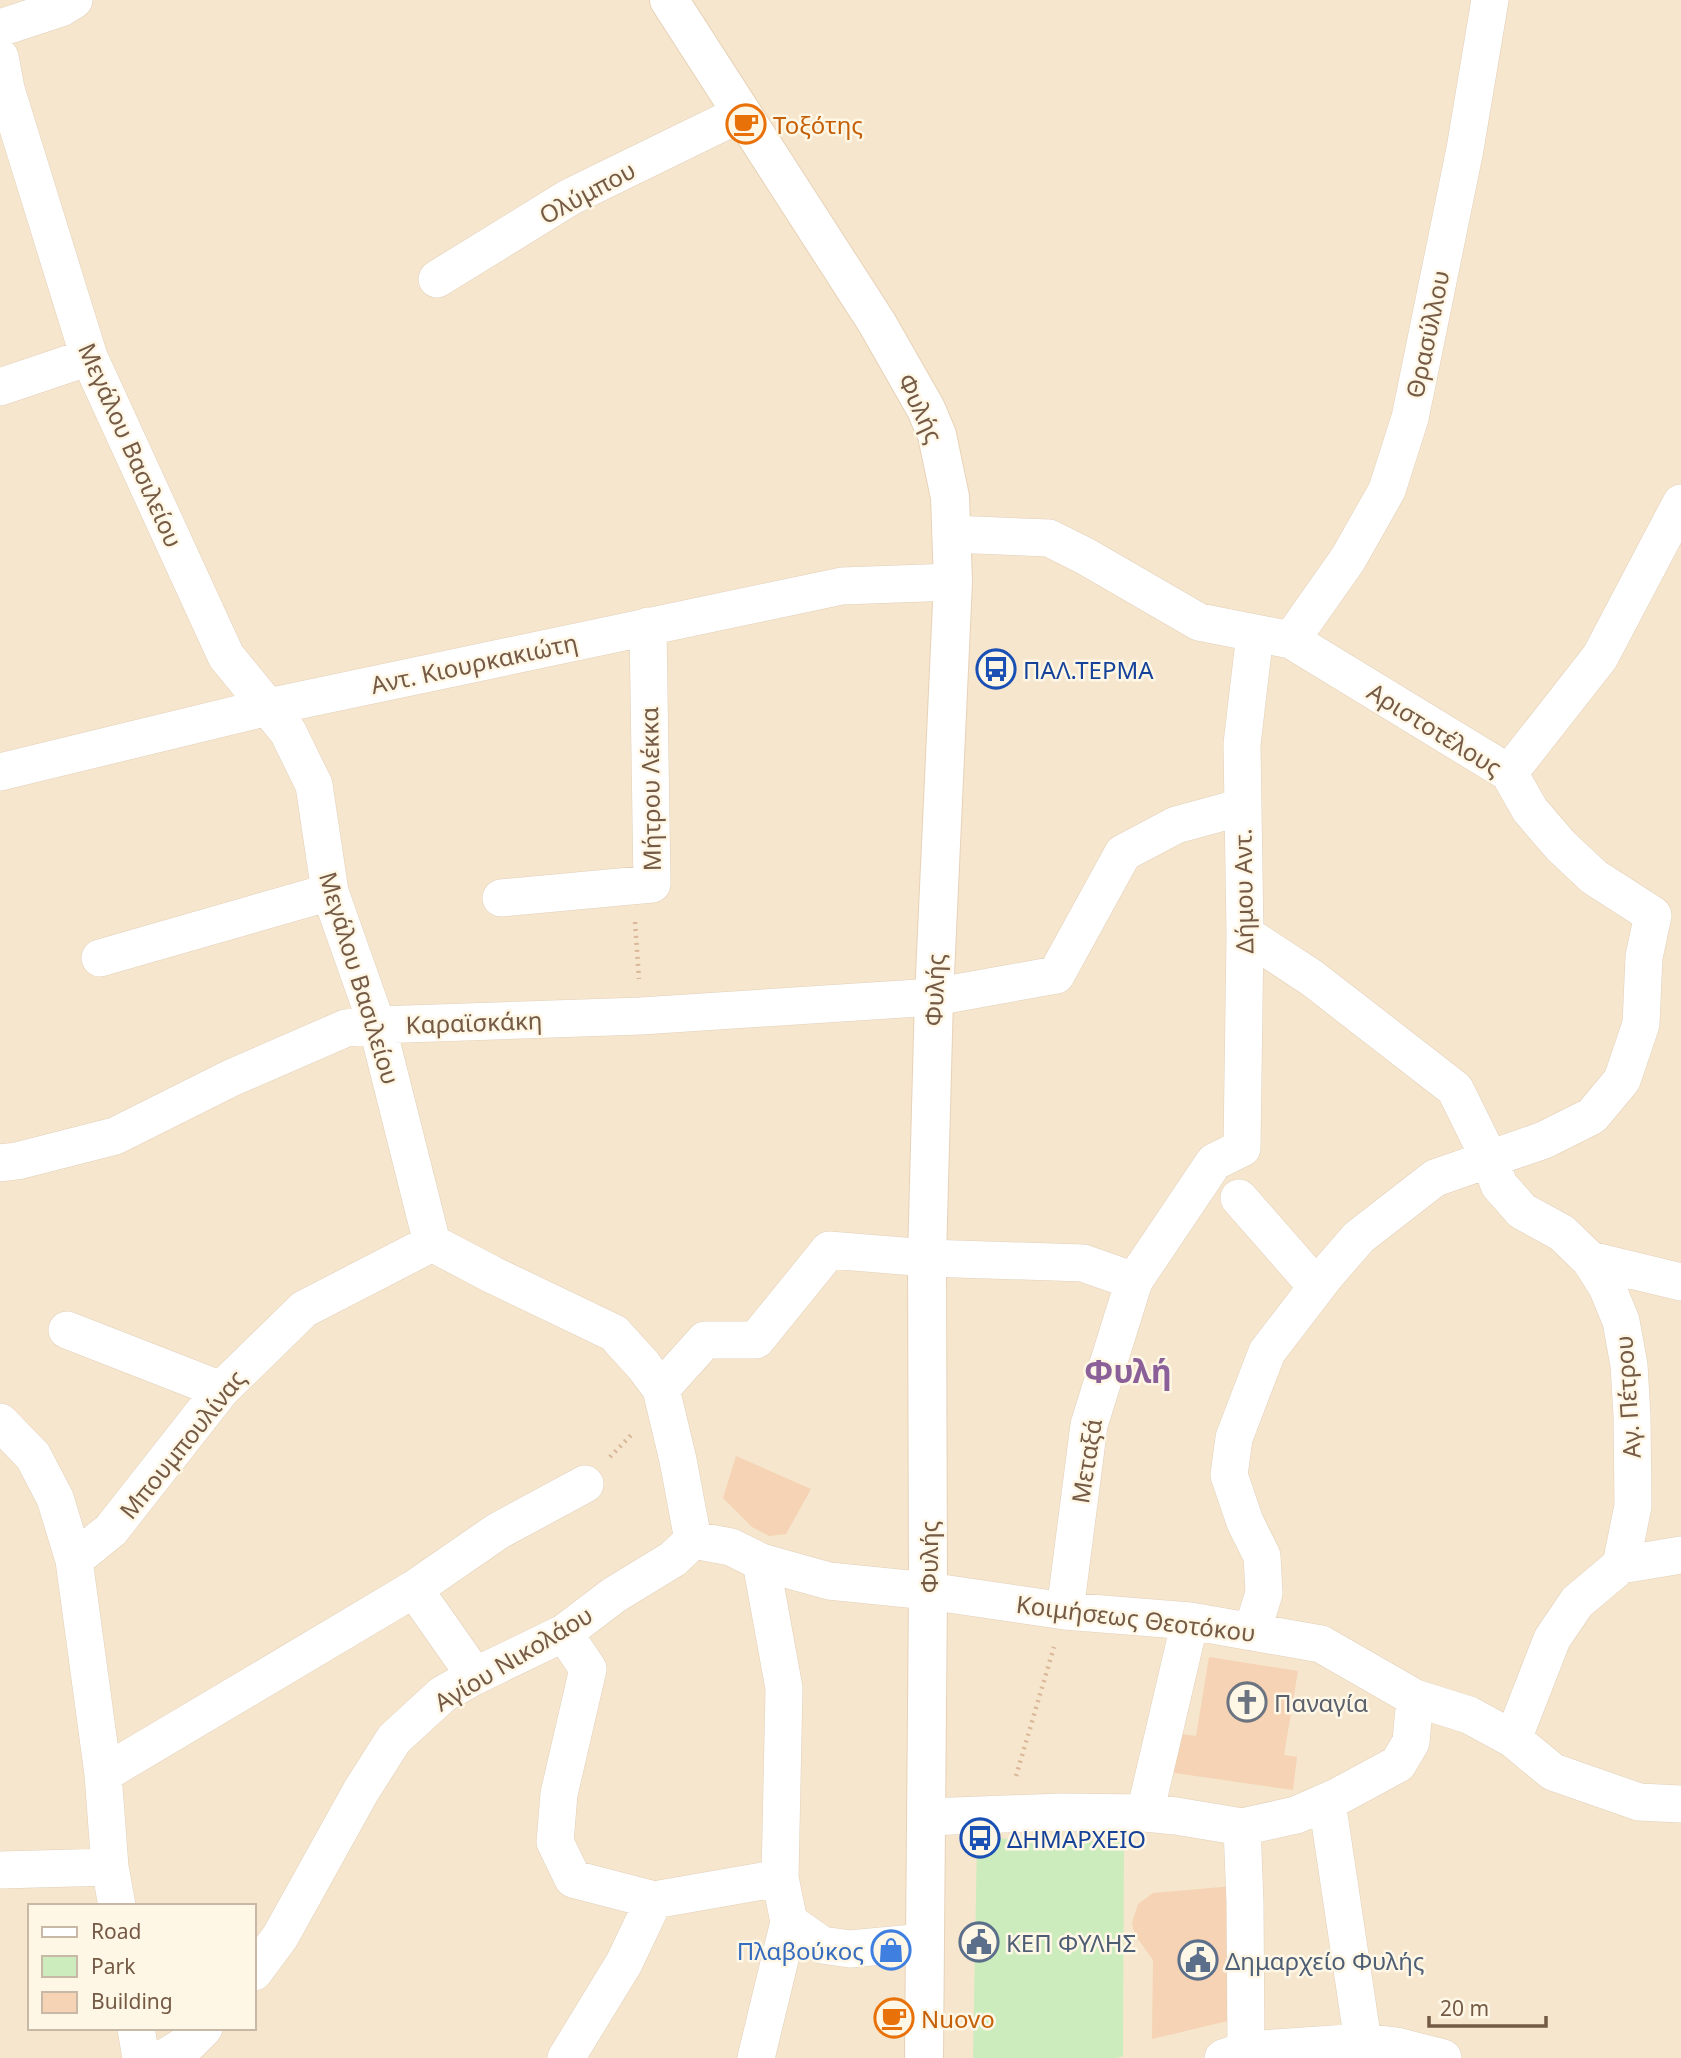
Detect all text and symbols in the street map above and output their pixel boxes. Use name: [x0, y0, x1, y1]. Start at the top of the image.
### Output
cafe icon: Τοξότης: [725, 103, 767, 145]
place label: Τοξότης: [773, 108, 863, 141]
street label: Ολύμπου: [533, 153, 641, 231]
street label: Θρασύλλου: [1397, 267, 1457, 401]
street label: Μεγάλου Βασιλείου: [71, 338, 191, 552]
street label: Φυλής: [891, 368, 951, 448]
street label: Αντ. Κιουρκακιώτη: [368, 625, 580, 701]
bus stop icon: ΠΑΛ.ΤΕΡΜΑ: [975, 648, 1017, 690]
place label: ΠΑΛ.ΤΕΡΜΑ: [1023, 653, 1154, 686]
street label: Αριστοτέλους: [1361, 675, 1509, 783]
street label: Μήτρου Λέκκα: [632, 707, 668, 871]
street label: Δήμου Αντ.: [1225, 828, 1261, 954]
street label: Μεγάλου Βασιλείου: [312, 868, 408, 1088]
street label: Φυλής: [916, 953, 952, 1027]
street label: Καραϊσκάκη: [405, 1003, 543, 1041]
street label: Αγ. Πέτρου: [1606, 1334, 1648, 1460]
district label: Φυλή: [1084, 1349, 1172, 1392]
street label: Μπουμπουλίνας: [112, 1363, 252, 1525]
street label: Μεταξά: [1063, 1416, 1109, 1506]
street label: Φυλής: [912, 1521, 945, 1593]
street label: Κοιμήσεως Θεοτόκου: [1014, 1587, 1258, 1649]
street label: Αγίου Νικολάου: [428, 1598, 598, 1718]
church icon: Παναγία: [1226, 1681, 1268, 1723]
place label: Παναγία: [1274, 1686, 1368, 1719]
bus stop icon: ΔΗΜΑΡΧΕΙΟ: [959, 1817, 1001, 1859]
place label: ΔΗΜΑΡΧΕΙΟ: [1007, 1822, 1146, 1855]
legend: [28, 1904, 256, 2030]
text: Road: [91, 1917, 141, 1945]
public building icon: ΚΕΠ ΦΥΛΗΣ: [958, 1921, 1000, 1963]
place label: ΚΕΠ ΦΥΛΗΣ: [1006, 1926, 1136, 1959]
shop icon: Πλαβούκος: [870, 1929, 912, 1971]
place label: Πλαβούκος: [737, 1934, 864, 1967]
public building icon: Δημαρχείο Φυλής: [1177, 1939, 1219, 1981]
place label: Δημαρχείο Φυλής: [1225, 1944, 1425, 1977]
text: Park: [91, 1952, 136, 1980]
scale bar: [1429, 1984, 1546, 2028]
text: Building: [91, 1987, 173, 2015]
text: 20 m: [1440, 1994, 1489, 2022]
cafe icon: Nuovo: [873, 1997, 915, 2039]
place label: Nuovo: [921, 2002, 995, 2035]

